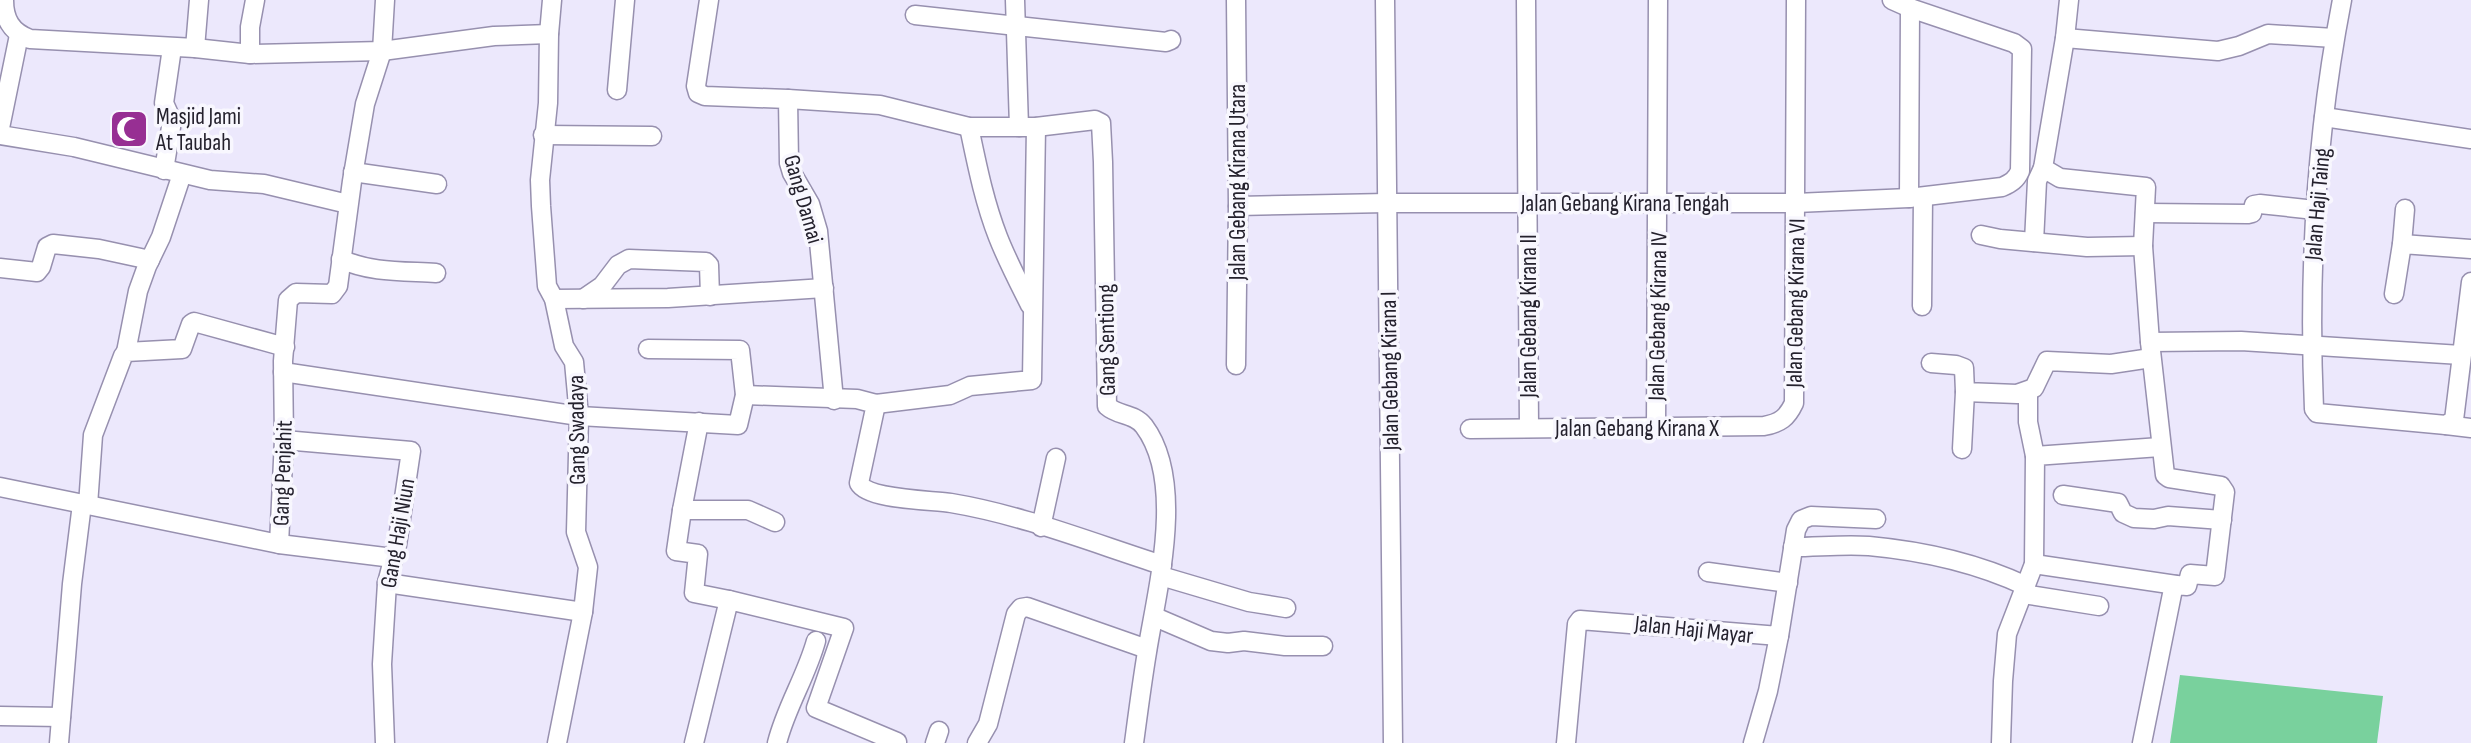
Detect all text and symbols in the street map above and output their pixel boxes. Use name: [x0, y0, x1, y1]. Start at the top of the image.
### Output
street label: Jalan Gebang Kirana Utara: [1224, 84, 1252, 281]
place label: Masjid Jami At Taubah: [155, 103, 241, 157]
mosque icon: Masjid Jami At Taubah: [108, 108, 150, 150]
street label: Jalan Haji Taing: [2299, 147, 2337, 262]
street label: Gang Damai: [777, 152, 829, 247]
street label: Jalan Gebang Kirana Tengah: [1520, 190, 1729, 218]
street label: Jalan Gebang Kirana VI: [1781, 218, 1811, 389]
street label: Jalan Gebang Kirana IV: [1643, 231, 1673, 402]
street label: Jalan Gebang Kirana II: [1515, 234, 1543, 399]
street label: Gang Sentiong: [1092, 284, 1122, 396]
street label: Jalan Gebang Kirana I: [1375, 291, 1405, 452]
street label: Gang Swadaya: [562, 375, 592, 485]
street label: Jalan Gebang Kirana X: [1554, 415, 1719, 443]
street label: Gang Penjahit: [267, 420, 299, 526]
street label: Gang Haji Niun: [375, 476, 421, 590]
street label: Jalan Haji Mayar: [1632, 610, 1755, 650]

